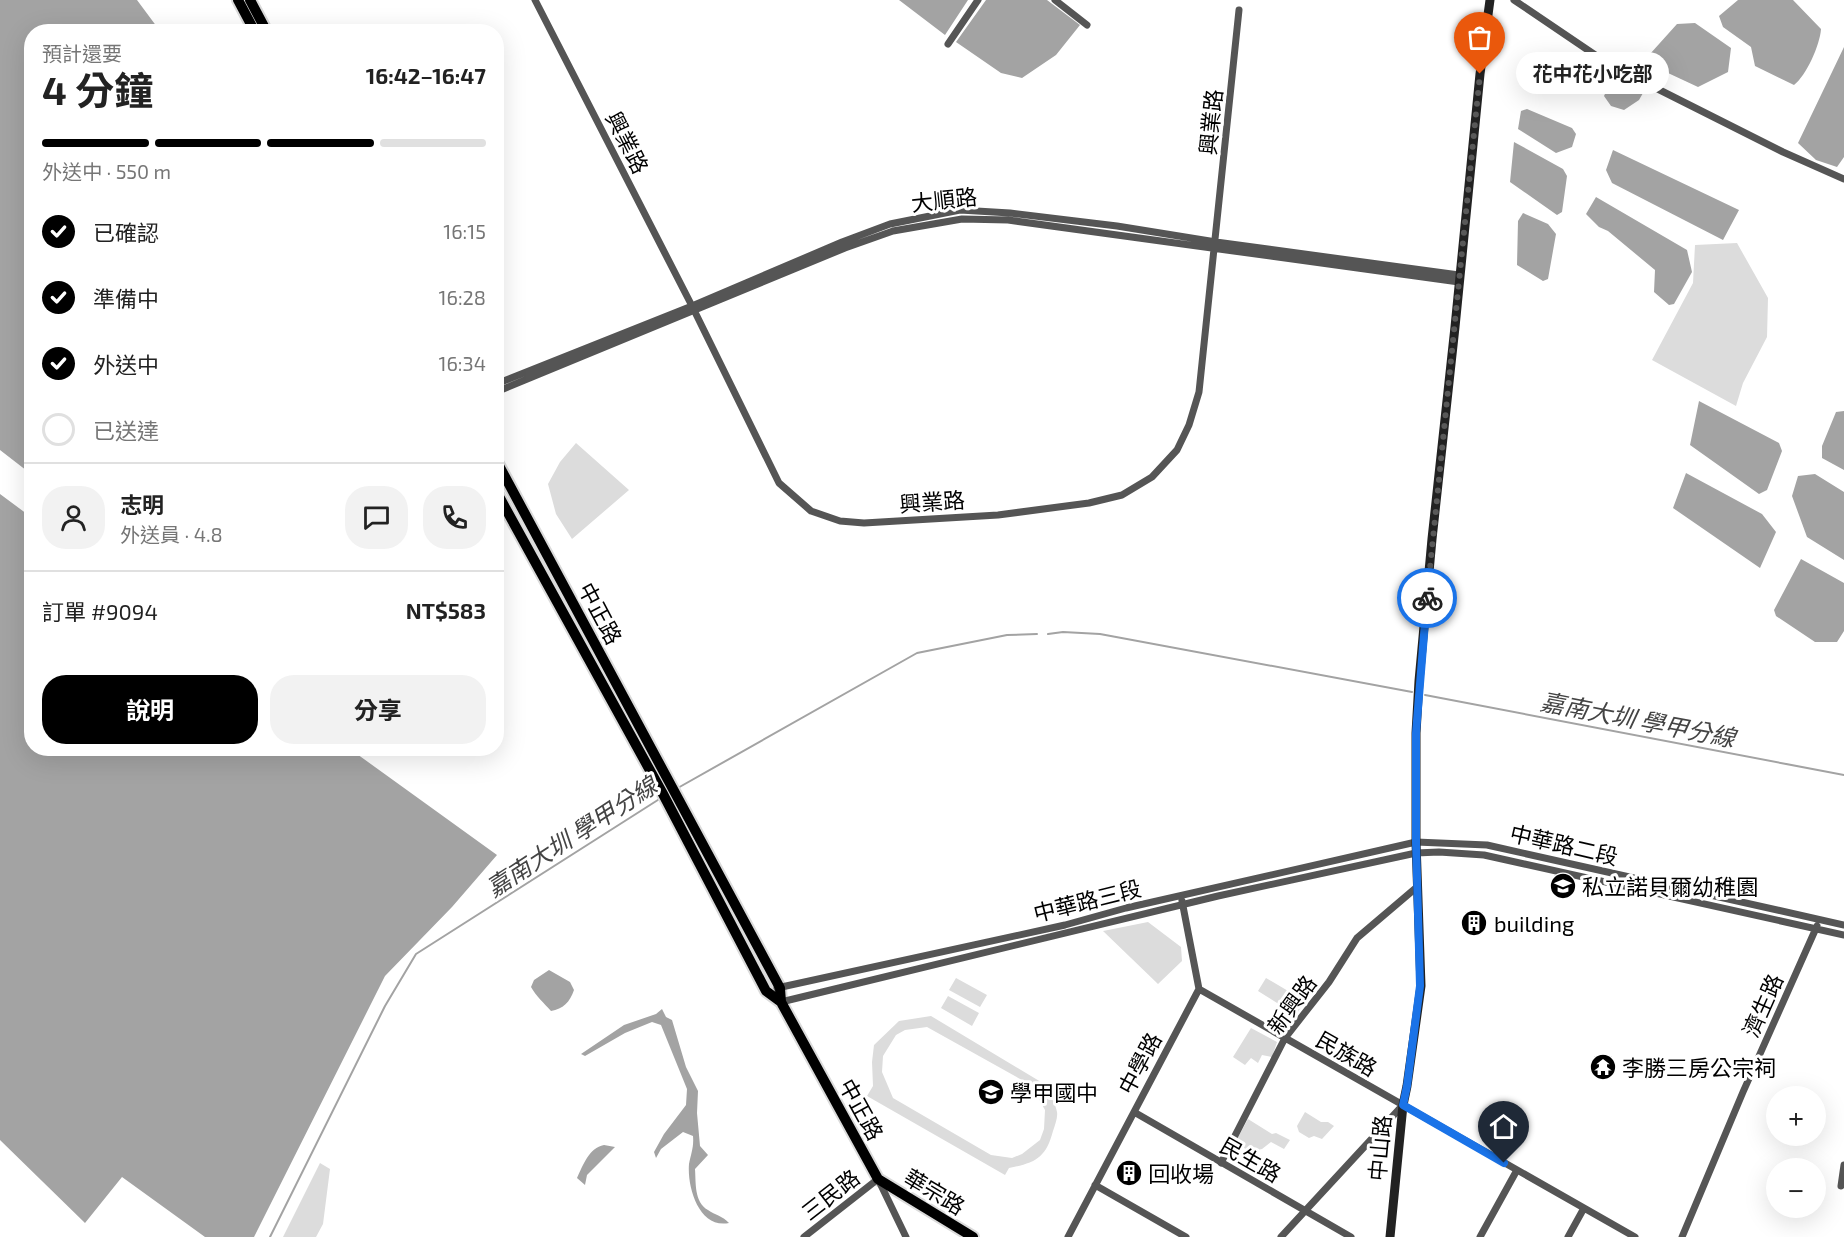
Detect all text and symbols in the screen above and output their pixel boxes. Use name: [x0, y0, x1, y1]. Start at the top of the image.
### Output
pin: [1454, 12, 1505, 74]
icon: bag: [1463, 21, 1496, 54]
text: 預計還要: [42, 41, 122, 65]
callout: 花中花小吃部: [1516, 53, 1669, 95]
text: 花中花小吃部: [1533, 61, 1653, 85]
text: 16:42–16:47: [366, 62, 486, 88]
text: 4 分鐘: [42, 66, 153, 113]
street label: 興業路: [1194, 88, 1226, 156]
street label: 興業路: [601, 107, 655, 177]
text: 外送中 · 550 m: [42, 159, 171, 183]
street label: 大順路: [910, 183, 978, 215]
icon: check: [42, 215, 75, 248]
text: 已確認: [93, 219, 159, 245]
text: 16:15: [443, 219, 486, 243]
icon: check: [42, 281, 75, 314]
text: 準備中: [93, 285, 159, 311]
text: 16:28: [439, 285, 486, 309]
icon: check: [42, 347, 75, 380]
text: 外送中: [93, 351, 159, 377]
text: 16:34: [438, 351, 486, 375]
text: 已送達: [93, 417, 159, 443]
button: person: [42, 486, 105, 549]
button: chat: [345, 486, 408, 549]
button: phone: [423, 486, 486, 549]
street label: 興業路: [898, 486, 966, 516]
text: 志明: [120, 491, 164, 517]
text: 外送員 · 4.8: [120, 522, 223, 546]
courier: [1397, 568, 1457, 628]
street label: 中正路: [574, 578, 628, 648]
icon: bike: [1411, 582, 1444, 615]
text: NT$583: [406, 597, 486, 623]
text: 訂單 #9094: [42, 598, 158, 624]
button: 說明: [42, 675, 258, 744]
button: 分享: [270, 675, 486, 744]
water label: 嘉南大圳 學甲分線: [1538, 686, 1741, 753]
water label: 嘉南大圳 學甲分線: [480, 768, 664, 902]
street label: 中華路二段: [1507, 819, 1621, 869]
school or university icon: 私立諾貝爾幼稚園: [1548, 871, 1578, 901]
place label: 私立諾貝爾幼稚園: [1582, 873, 1758, 899]
street label: 中華路三段: [1030, 874, 1144, 926]
building icon: building: [1459, 908, 1489, 938]
place label: building: [1494, 910, 1574, 936]
street label: 新興路: [1261, 970, 1321, 1038]
street label: 濟生路: [1737, 970, 1787, 1040]
street label: 民族路: [1312, 1025, 1382, 1081]
street label: 中學路: [1112, 1028, 1166, 1098]
temple icon: 李勝三房公宗祠: [1588, 1052, 1618, 1082]
place label: 李勝三房公宗祠: [1622, 1054, 1776, 1080]
street label: 中正路: [835, 1074, 889, 1144]
school or university icon: 學甲國中: [976, 1077, 1006, 1107]
place label: 學甲國中: [1010, 1079, 1098, 1105]
map controls: [1766, 1086, 1826, 1218]
button: +: [1766, 1086, 1826, 1146]
pin: [1478, 1101, 1529, 1163]
icon: home: [1487, 1110, 1520, 1143]
street label: 中山路: [1363, 1114, 1395, 1182]
street label: 民生路: [1216, 1131, 1286, 1187]
building icon: 回收場: [1114, 1158, 1144, 1188]
button: −: [1766, 1158, 1826, 1218]
place label: 回收場: [1148, 1160, 1214, 1186]
street label: 三民路: [796, 1163, 864, 1225]
street label: 華宗路: [900, 1163, 970, 1219]

